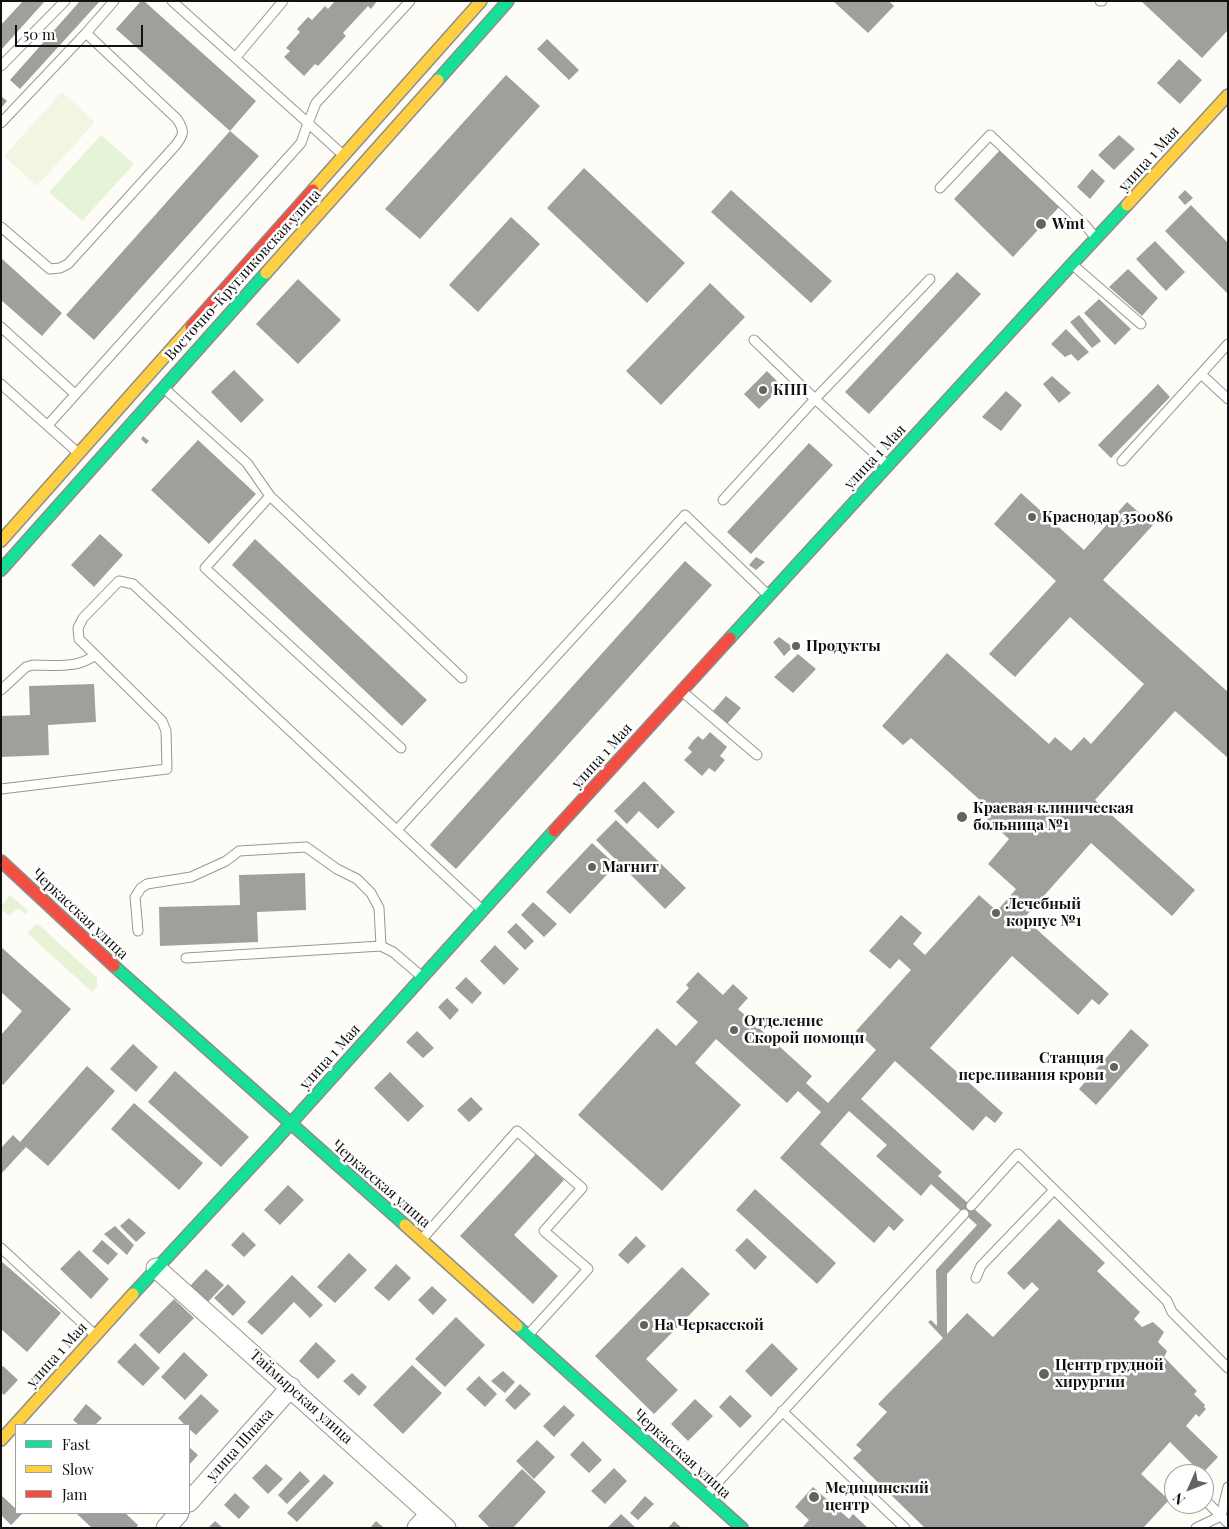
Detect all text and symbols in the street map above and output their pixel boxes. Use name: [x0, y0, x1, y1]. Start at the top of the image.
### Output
scale bar: [18, 15, 145, 47]
text: 50 m: [23, 24, 55, 44]
street label: улица 1 Мая: [1115, 122, 1183, 196]
street label: Восточно-Кругликовская улица: [161, 186, 325, 364]
place label: Wmt: [1052, 215, 1085, 233]
marker: Wmt: [1034, 217, 1048, 231]
place label: КПП: [773, 381, 808, 399]
marker: КПП: [757, 384, 769, 396]
street label: улица 1 Мая: [840, 421, 910, 493]
place label: Краснодар 350086: [1042, 508, 1173, 526]
marker: Краснодар 350086: [1026, 511, 1038, 523]
place label: Продукты: [806, 637, 881, 655]
marker: Продукты: [790, 640, 802, 652]
street label: улица 1 Мая: [568, 719, 636, 793]
place label: Краевая клиническая больница №1: [973, 799, 1134, 834]
marker: Краевая клиническая больница №1: [955, 810, 969, 824]
place label: Магнит: [602, 858, 659, 876]
marker: Магнит: [586, 861, 598, 873]
street label: Черкасская улица: [28, 865, 132, 963]
place label: Лечебный корпус №1: [1006, 895, 1082, 930]
marker: Лечебный корпус №1: [990, 907, 1002, 919]
place label: Отделение Скорой помощи: [744, 1012, 864, 1047]
street label: улица 1 Мая: [296, 1020, 364, 1094]
marker: Отделение Скорой помощи: [728, 1024, 740, 1036]
place label: Станция переливания крови: [959, 1049, 1104, 1084]
marker: Станция переливания крови: [1108, 1061, 1120, 1073]
street label: Черкасская улица: [328, 1136, 434, 1232]
place label: На Черкасской: [654, 1316, 764, 1334]
street label: улица 1 Мая: [23, 1318, 91, 1392]
marker: На Черкасской: [638, 1319, 650, 1331]
street label: Таймырская улица: [246, 1346, 356, 1448]
place label: Центр грудной хирургии: [1055, 1356, 1164, 1391]
marker: Центр грудной хирургии: [1037, 1367, 1051, 1381]
street label: улица Шпака: [203, 1405, 277, 1485]
street label: Черкасская улица: [629, 1405, 735, 1503]
legend: [15, 1424, 190, 1514]
text: Fast: [62, 1434, 90, 1454]
text: Slow: [62, 1459, 94, 1479]
north arrow: [1164, 1464, 1214, 1514]
place label: Медицинский центр: [825, 1479, 929, 1514]
text: Jam: [62, 1484, 87, 1504]
text: N: [1168, 1489, 1189, 1509]
marker: Медицинский центр: [807, 1490, 821, 1504]

